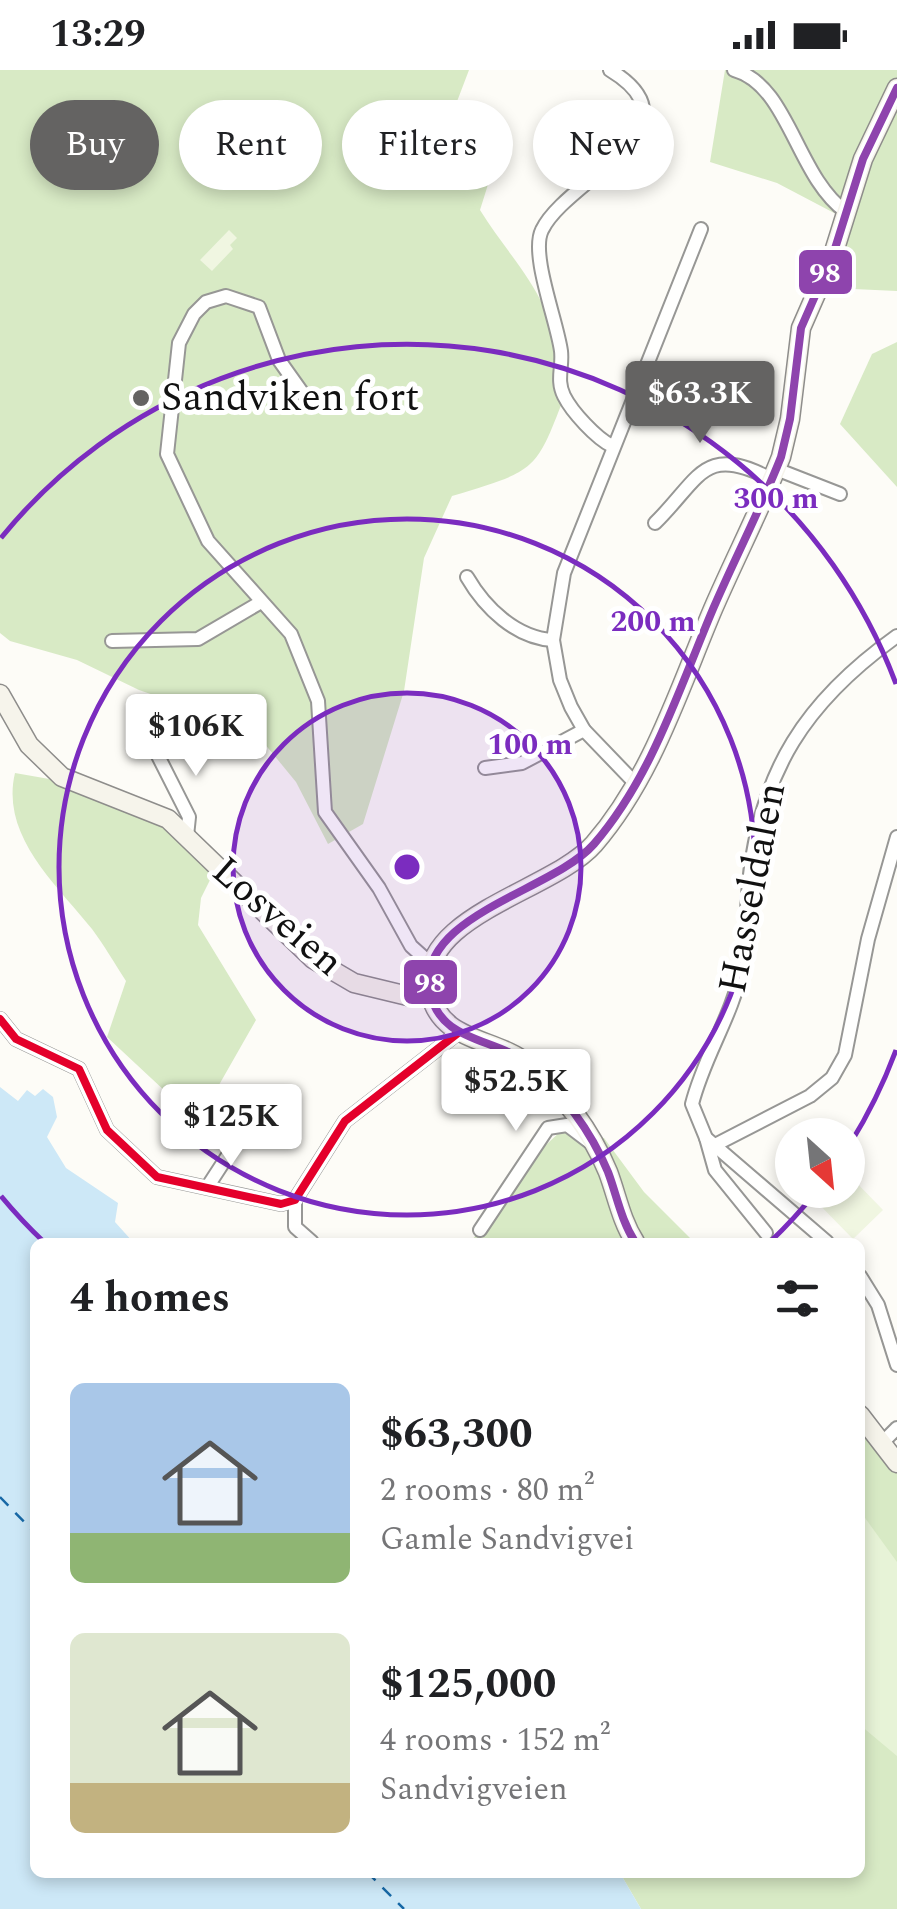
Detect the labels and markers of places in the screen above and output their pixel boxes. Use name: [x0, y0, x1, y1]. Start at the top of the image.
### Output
pin: $63.3K: [619, 361, 781, 446]
place label: Sandviken fort: [161, 368, 419, 429]
marker: Sandviken fort: [130, 387, 152, 409]
pin: $106K: [126, 694, 266, 779]
centre of rings: [389, 849, 425, 885]
pin: $52.5K: [435, 1049, 597, 1134]
pin: $125K: [161, 1084, 301, 1169]

